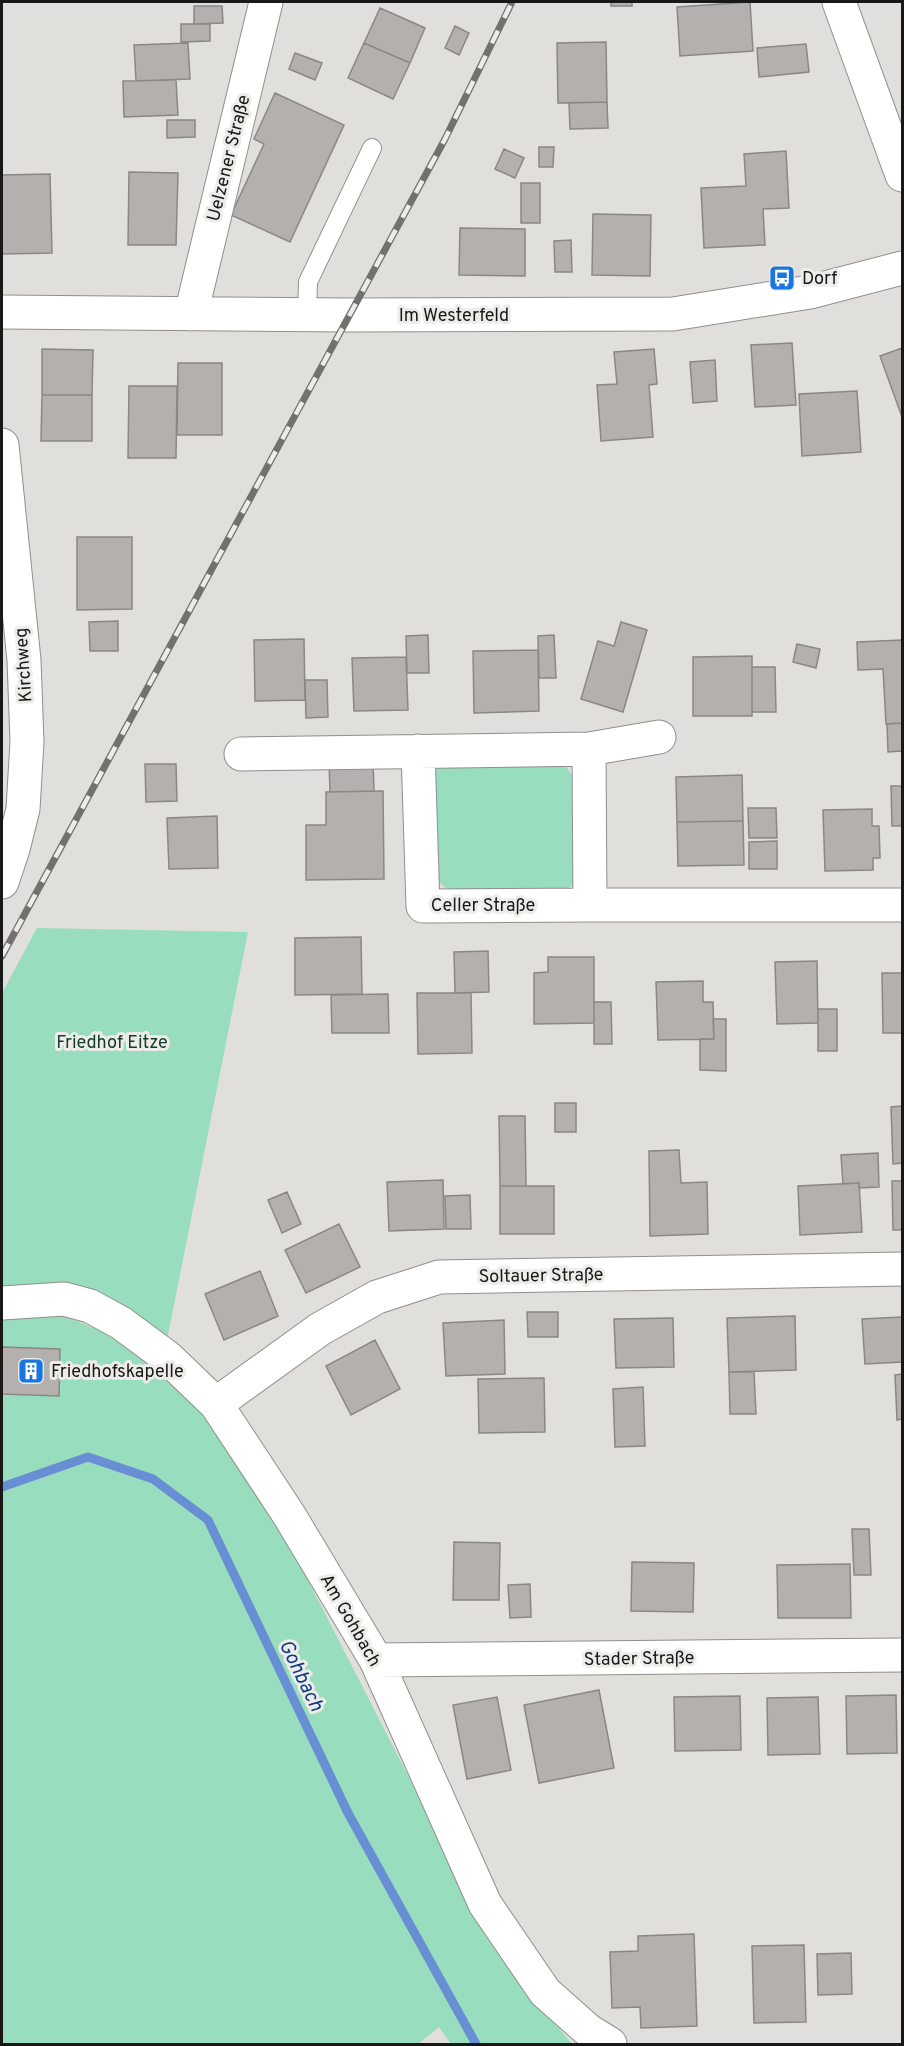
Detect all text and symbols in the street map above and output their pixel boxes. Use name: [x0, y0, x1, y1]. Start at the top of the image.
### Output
street label: Uelzener Straße: [203, 93, 256, 224]
bus stop icon: Dorf: [767, 263, 797, 293]
place label: Dorf: [802, 268, 837, 291]
street label: Im Westerfeld: [399, 305, 509, 328]
street label: Kirchweg: [10, 627, 39, 703]
street label: Celler Straße: [431, 895, 535, 918]
park label: Friedhof Eitze: [56, 1032, 168, 1055]
street label: Soltauer Straße: [478, 1264, 604, 1289]
building icon: Friedhofskapelle: [16, 1356, 46, 1386]
place label: Friedhofskapelle: [51, 1361, 184, 1384]
street label: Am Gohbach: [314, 1570, 386, 1671]
water label: Gohbach: [272, 1636, 329, 1716]
street label: Stader Straße: [584, 1647, 695, 1672]

